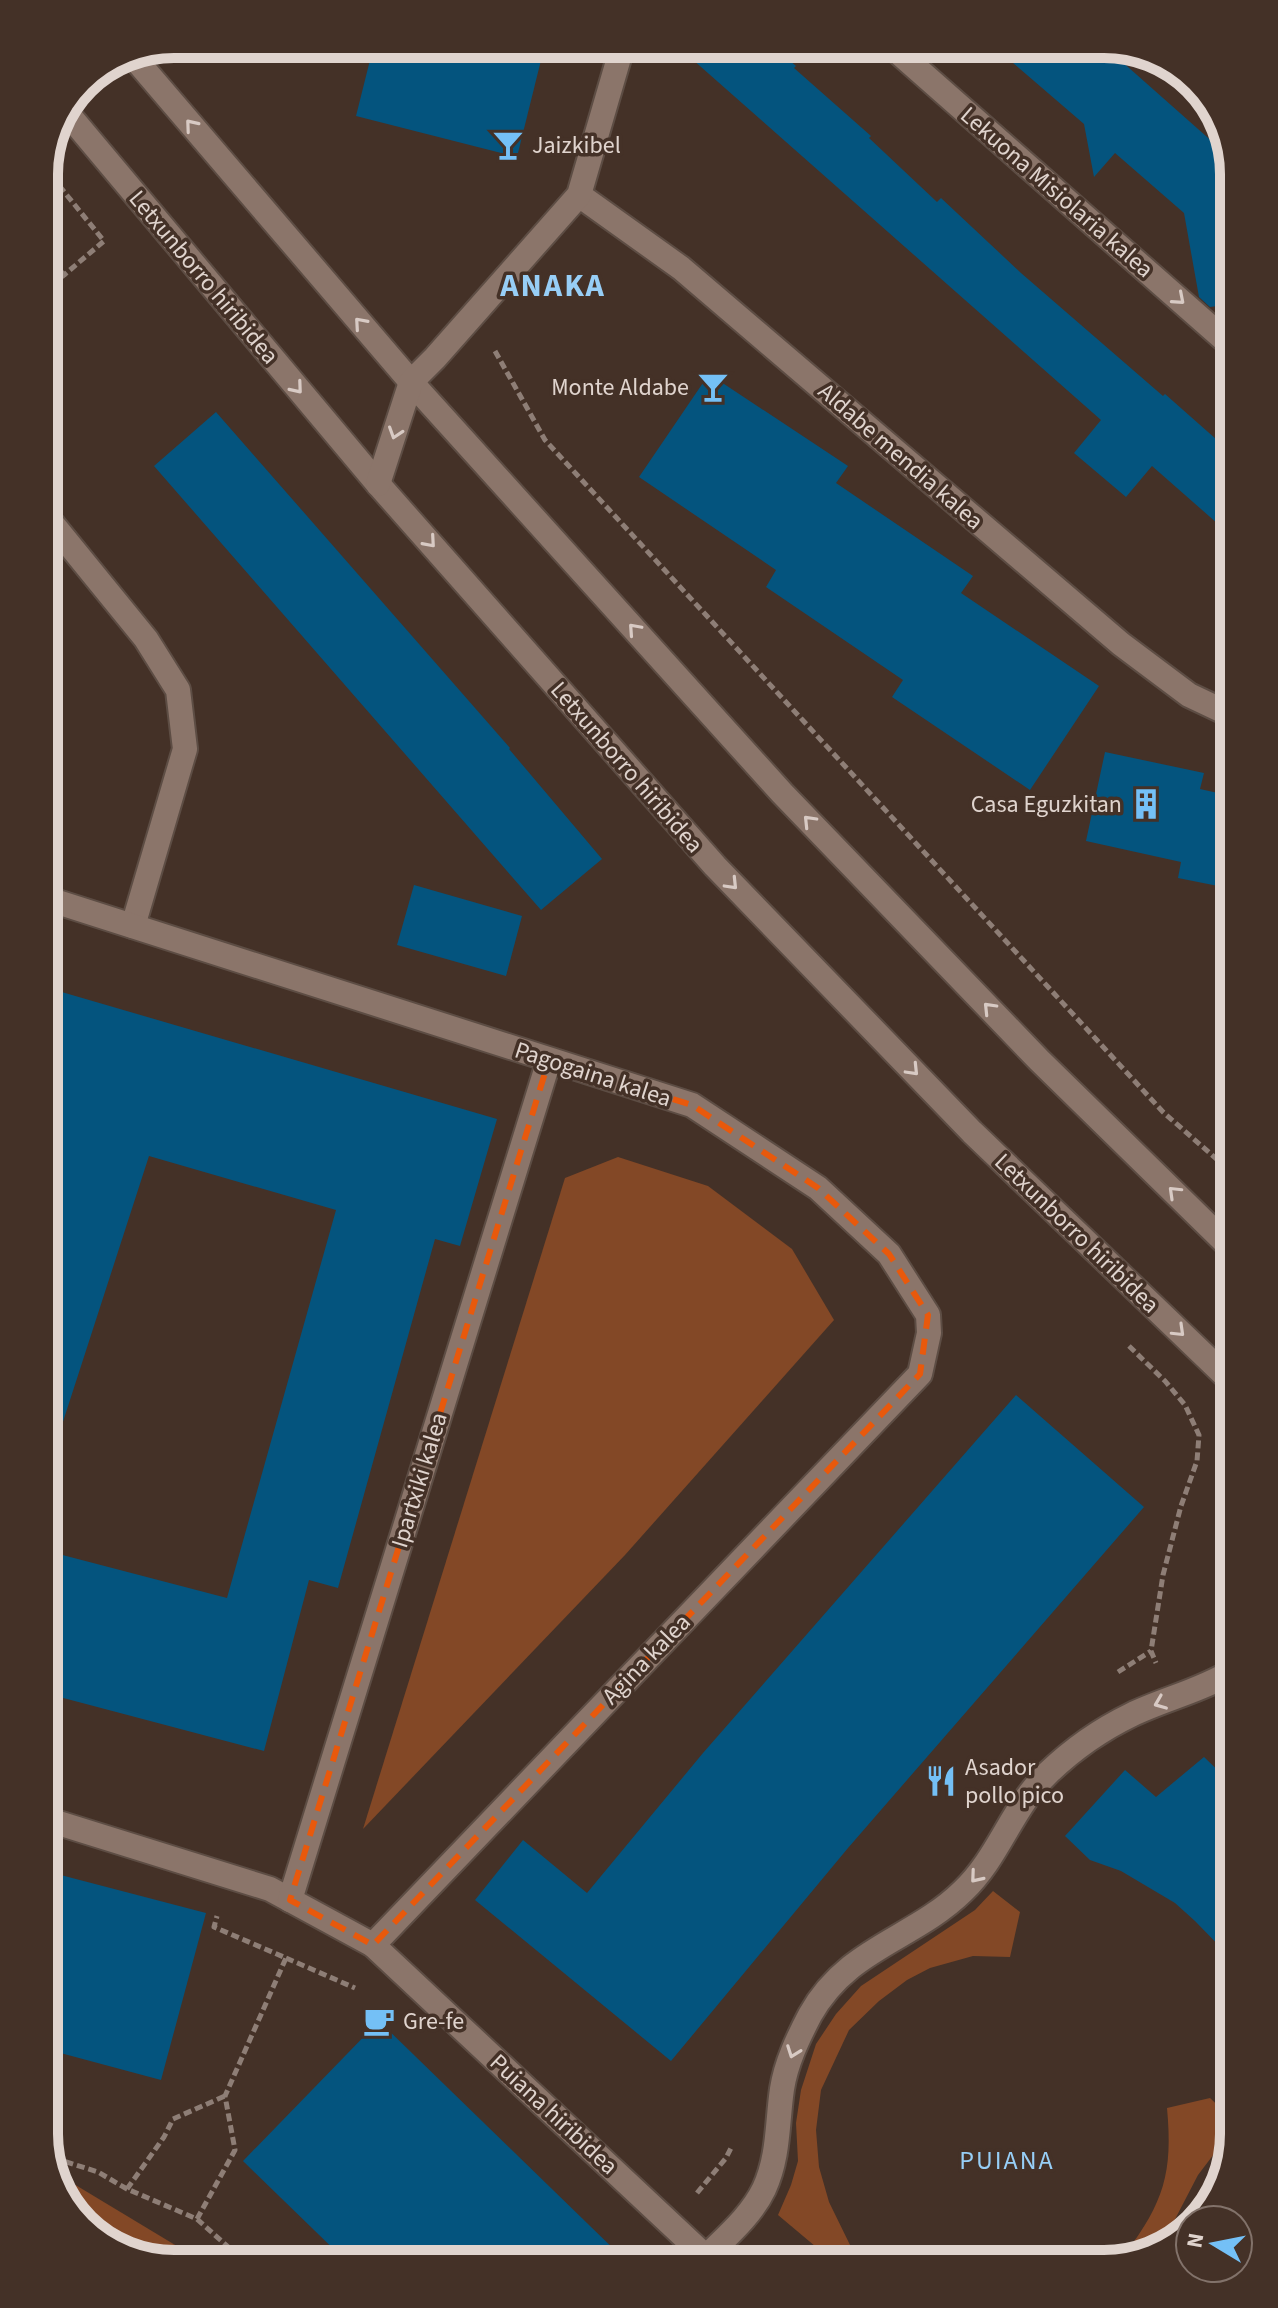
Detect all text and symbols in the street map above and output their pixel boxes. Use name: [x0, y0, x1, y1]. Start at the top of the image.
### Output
street label: Lekuona Misiolaria kalea: [952, 98, 1161, 286]
one-way arrow: [186, 120, 201, 135]
bar icon: Jaizkibel: [491, 128, 525, 162]
place label: Jaizkibel: [532, 128, 621, 163]
street label: Letxunborro hiribidea: [120, 183, 287, 372]
district label: ANAKA: [499, 263, 606, 309]
one-way arrow: [1169, 290, 1184, 304]
one-way arrow: [355, 317, 370, 332]
place label: Monte Aldabe: [551, 370, 689, 405]
bar icon: Monte Aldabe: [696, 370, 730, 404]
street label: Aldabe mendia kalea: [810, 375, 991, 538]
one-way arrow: [288, 379, 302, 394]
one-way arrow: [388, 425, 404, 439]
one-way arrow: [420, 533, 434, 548]
one-way arrow: [628, 624, 643, 638]
street label: Letxunborro hiribidea: [542, 674, 711, 861]
place label: Casa Eguzkitan: [971, 787, 1122, 822]
building icon: Casa Eguzkitan: [1129, 787, 1163, 821]
one-way arrow: [803, 816, 818, 830]
one-way arrow: [723, 875, 737, 889]
one-way arrow: [984, 1003, 998, 1017]
street label: Pagogaina kalea: [510, 1033, 676, 1116]
one-way arrow: [904, 1061, 918, 1075]
street label: Letxunborro hiribidea: [986, 1145, 1167, 1321]
one-way arrow: [1169, 1186, 1183, 1201]
one-way arrow: [1170, 1321, 1184, 1336]
street label: Ipartxiki kalea: [382, 1408, 457, 1552]
street label: Agina kalea: [594, 1606, 699, 1713]
one-way arrow: [1154, 1693, 1168, 1710]
place label: Asador pollo pico: [965, 1750, 1064, 1813]
restaurant icon: Asador pollo pico: [924, 1764, 958, 1798]
one-way arrow: [971, 1867, 986, 1882]
cafe icon: Gre-fe: [362, 2004, 396, 2038]
place label: Gre-fe: [403, 2004, 464, 2039]
one-way arrow: [787, 2044, 803, 2058]
street label: Puiana hiribidea: [482, 2046, 626, 2183]
district label: PUIANA: [959, 2142, 1055, 2179]
north arrow: [1174, 2204, 1254, 2284]
text: N: [1178, 2231, 1212, 2251]

